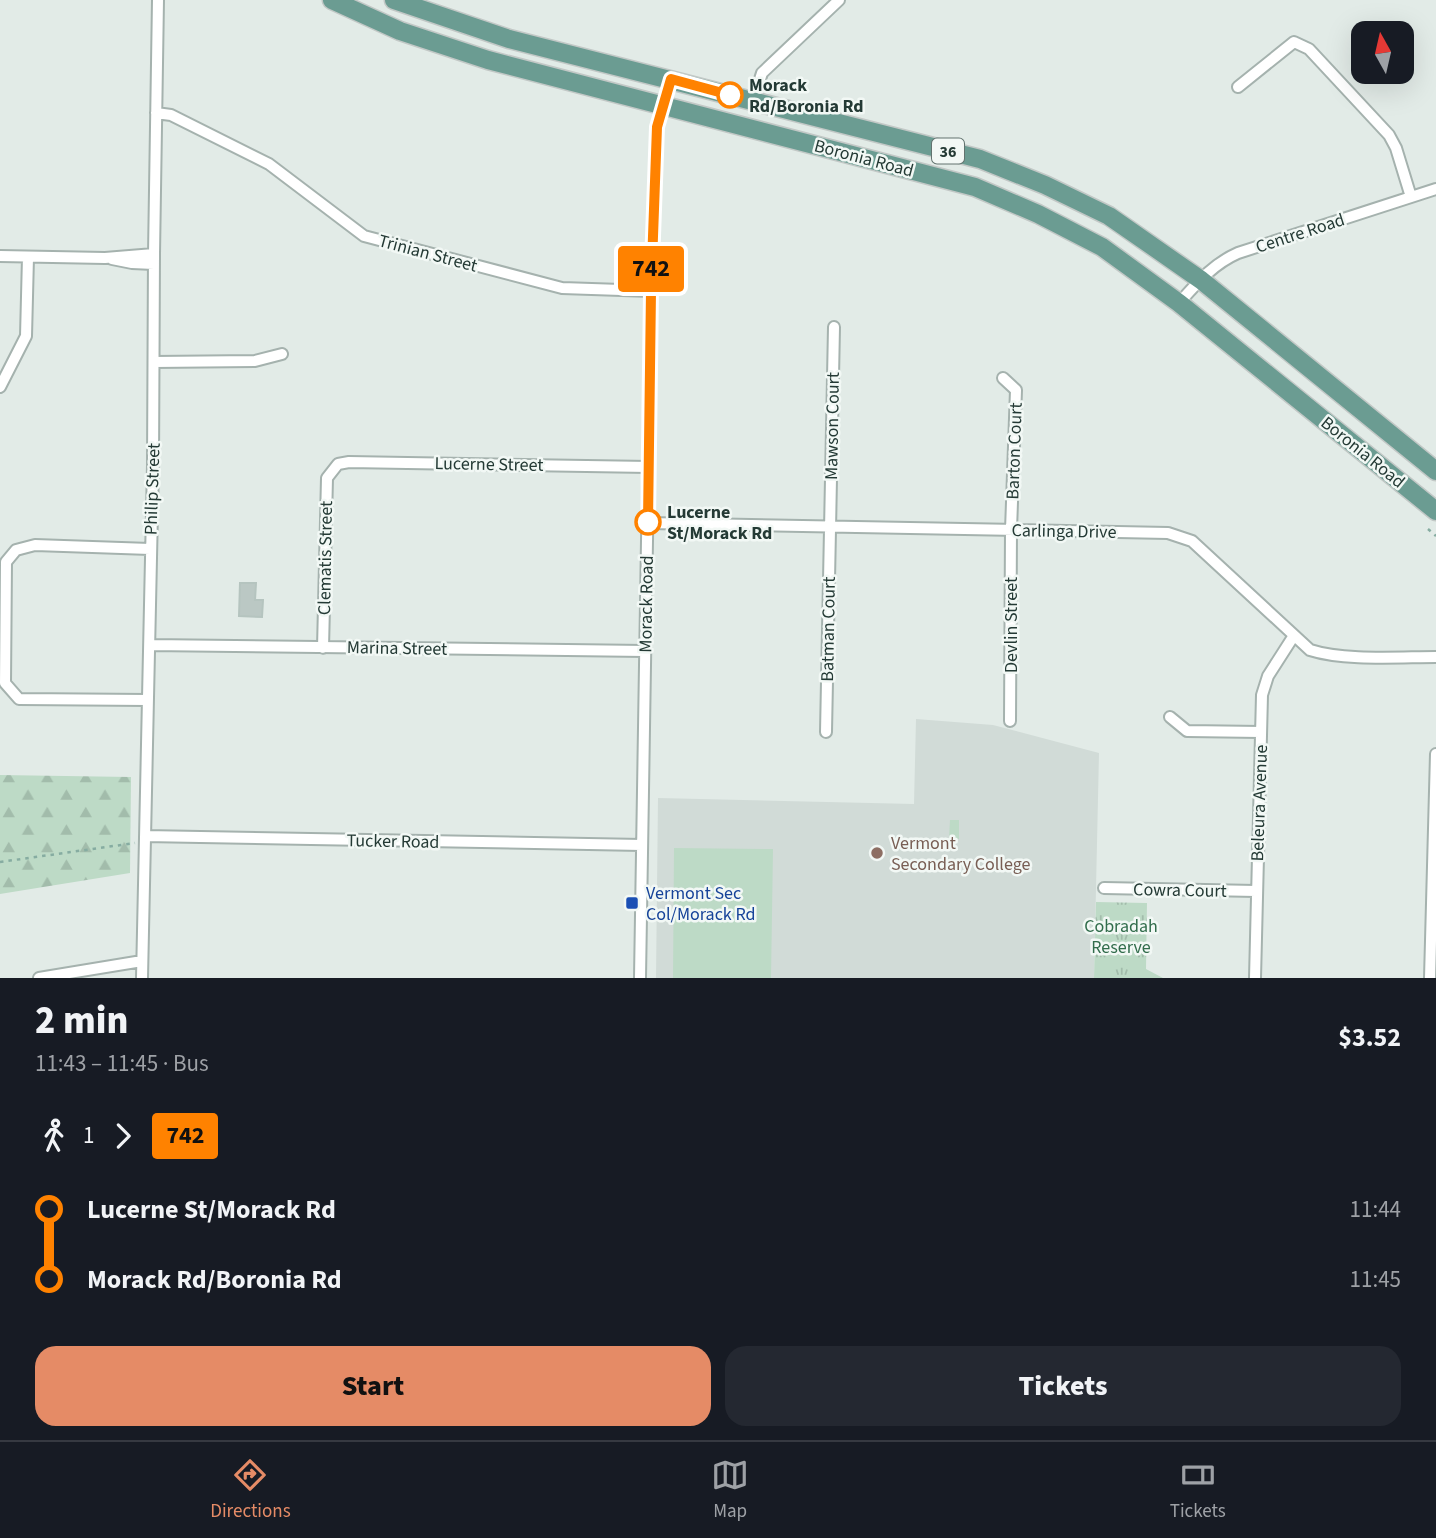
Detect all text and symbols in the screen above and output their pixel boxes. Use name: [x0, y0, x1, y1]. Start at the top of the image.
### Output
north arrow: [1351, 21, 1414, 84]
map controls: [1351, 21, 1414, 84]
place label: Morack Rd/Boronia Rd: [749, 73, 864, 119]
marker: Morack Rd/Boronia Rd: [717, 82, 743, 108]
street label: Boronia Road: [811, 133, 916, 184]
road number: 36: [932, 139, 964, 164]
street label: Centre Road: [1252, 207, 1348, 260]
street label: Trinian Street: [376, 228, 480, 279]
line badge: 742: [611, 246, 691, 292]
text: 742: [632, 251, 670, 286]
street label: Mawson Court: [819, 372, 846, 480]
street label: Barton Court: [1000, 402, 1029, 500]
street label: Boronia Road: [1315, 411, 1410, 494]
street label: Philip Street: [138, 443, 167, 535]
street label: Lucerne Street: [434, 451, 544, 478]
place label: Lucerne St/Morack Rd: [667, 500, 772, 546]
street label: Clematis Street: [312, 501, 339, 615]
marker: Lucerne St/Morack Rd: [635, 509, 661, 535]
street label: Carlinga Drive: [1011, 518, 1117, 545]
street label: Morack Road: [633, 555, 660, 653]
street label: Batman Court: [815, 576, 842, 682]
street label: Devlin Street: [999, 577, 1024, 673]
street label: Marina Street: [347, 635, 447, 662]
street label: Beleura Avenue: [1245, 744, 1274, 862]
street label: Tucker Road: [346, 828, 440, 855]
place label: Vermont Secondary College: [891, 831, 1031, 877]
marker: Vermont Secondary College: [869, 845, 885, 861]
street label: Cowra Court: [1133, 877, 1227, 904]
place label: Vermont Sec Col/Morack Rd: [646, 881, 755, 927]
marker: Vermont Sec Col/Morack Rd: [624, 895, 640, 911]
park label: Cobradah Reserve: [1084, 914, 1158, 960]
text: 2 min: [35, 994, 128, 1048]
text: $3.52: [1338, 1019, 1401, 1056]
text: 11:43 – 11:45 · Bus: [35, 1047, 209, 1080]
icon: walk: [35, 1117, 73, 1155]
icon: forward: [104, 1117, 142, 1155]
text: 742: [166, 1118, 204, 1153]
text: 1: [83, 1119, 94, 1152]
text: Lucerne St/Morack Rd: [87, 1191, 336, 1228]
text: 11:44: [1350, 1193, 1401, 1226]
text: Morack Rd/Boronia Rd: [87, 1261, 342, 1298]
text: 11:45: [1350, 1263, 1401, 1296]
button: Start: [35, 1346, 711, 1426]
button: Tickets: [725, 1346, 1401, 1426]
tab: Directions: [210, 1456, 291, 1525]
tab: Map: [711, 1456, 749, 1525]
tab: Tickets: [1170, 1456, 1226, 1525]

